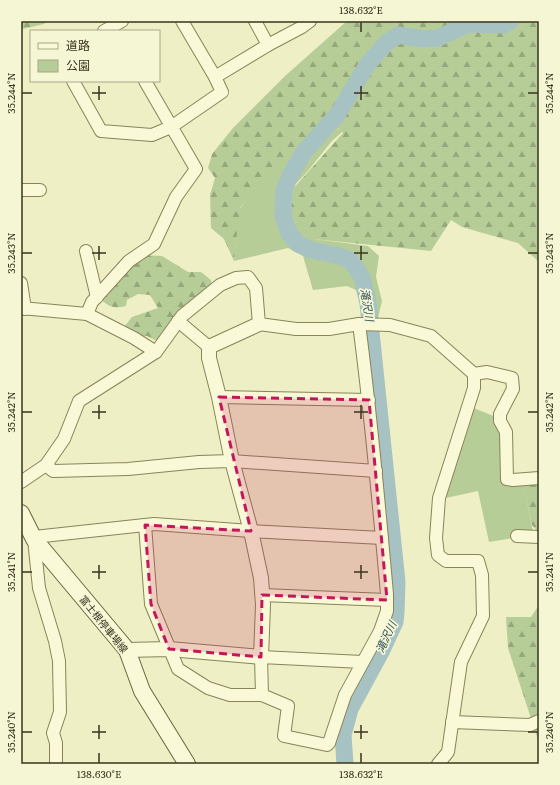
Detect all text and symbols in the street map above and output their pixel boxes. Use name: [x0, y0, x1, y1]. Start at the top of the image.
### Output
text: 138.632°E: [339, 2, 383, 17]
legend: [30, 30, 160, 82]
text: 道路: [66, 36, 90, 54]
text: 公園: [66, 56, 90, 74]
text: 35.244°N: [3, 72, 18, 114]
text: 35.244°N: [541, 72, 556, 114]
text: 35.243°N: [3, 232, 18, 274]
text: 35.243°N: [541, 232, 556, 274]
water label: 滝沢川: [358, 287, 379, 323]
text: 35.242°N: [3, 391, 18, 433]
text: 35.242°N: [541, 391, 556, 433]
text: 35.241°N: [3, 552, 18, 592]
text: 35.241°N: [541, 552, 556, 592]
street label: 富士根停車場線: [77, 592, 132, 656]
water label: 滝沢川: [371, 617, 400, 655]
text: 35.240°N: [3, 711, 18, 753]
text: 35.240°N: [541, 711, 556, 753]
text: 138.630°E: [77, 766, 121, 781]
text: 138.632°E: [339, 766, 383, 781]

